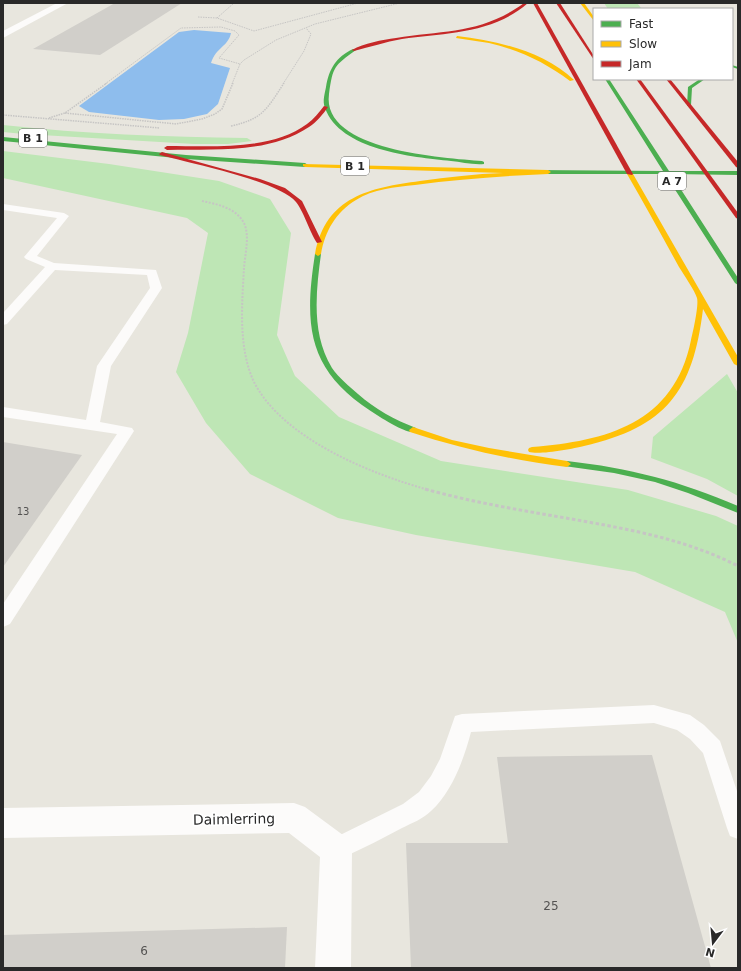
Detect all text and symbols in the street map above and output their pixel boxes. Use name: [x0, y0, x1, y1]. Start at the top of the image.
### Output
legend: [593, 8, 733, 80]
text: Fast: [629, 17, 653, 31]
text: Slow: [629, 37, 657, 51]
text: Jam: [628, 57, 652, 71]
road number: B 1: [19, 129, 47, 147]
road number: B 1: [341, 157, 369, 175]
road number: A 7: [658, 172, 686, 190]
house number: 13: [17, 506, 29, 517]
street label: Daimlerring: [193, 810, 275, 828]
house number: 25: [543, 899, 559, 913]
north arrow: [693, 923, 733, 963]
house number: 6: [140, 944, 148, 958]
text: N: [704, 945, 717, 960]

